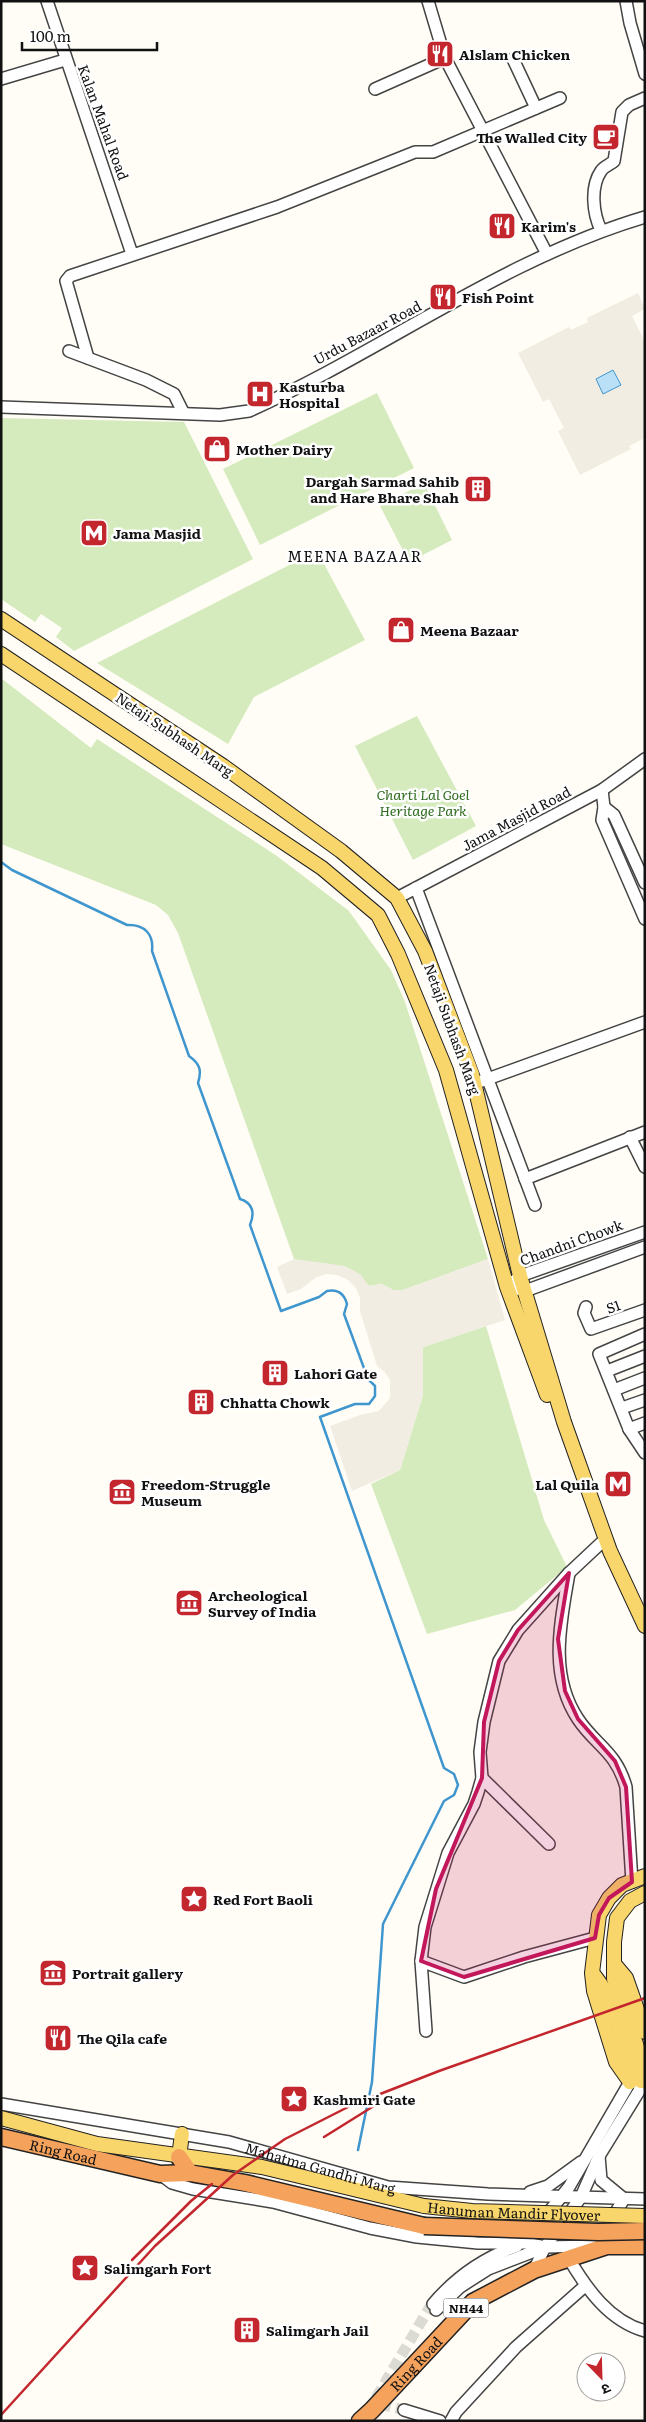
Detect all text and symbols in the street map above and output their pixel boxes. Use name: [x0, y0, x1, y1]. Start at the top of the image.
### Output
scale bar: [22, 20, 158, 52]
text: 100 m: [30, 24, 71, 47]
restaurant icon: Alslam Chicken: [425, 39, 455, 69]
place label: Alslam Chicken: [459, 44, 570, 64]
street label: Kalan Mahal Road: [74, 61, 134, 183]
cafe icon: The Walled City: [591, 122, 621, 152]
place label: The Walled City: [476, 127, 587, 147]
restaurant icon: Karim's: [487, 211, 517, 241]
place label: Karim's: [521, 216, 576, 236]
restaurant icon: Fish Point: [428, 282, 458, 312]
place label: Fish Point: [462, 287, 535, 307]
street label: Urdu Bazaar Road: [310, 295, 425, 369]
place label: Kasturba Hospital: [279, 376, 346, 412]
hospital icon: Kasturba Hospital: [245, 379, 275, 409]
shop icon: Mother Dairy: [202, 434, 232, 464]
place label: Mother Dairy: [236, 439, 333, 459]
place label: Dargah Sarmad Sahib and Hare Bhare Shah: [305, 471, 459, 507]
building icon: Dargah Sarmad Sahib and Hare Bhare Shah: [463, 474, 493, 504]
metro station icon: Jama Masjid: [79, 518, 109, 548]
place label: Jama Masjid: [113, 523, 201, 543]
district label: MEENA BAZAAR: [287, 544, 423, 567]
shop icon: Meena Bazaar: [386, 615, 416, 645]
place label: Meena Bazaar: [420, 620, 519, 640]
street label: Netaji Subhash Marg: [112, 687, 238, 781]
street label: Jama Masjid Road: [458, 781, 574, 855]
park label: Charti Lal Goel Heritage Park: [376, 784, 470, 820]
street label: Netaji Subhash Marg: [420, 961, 486, 1098]
street label: Chandni Chowk: [517, 1214, 626, 1270]
street label: S1: [603, 1294, 623, 1318]
building icon: Lahori Gate: [260, 1358, 290, 1388]
place label: Lahori Gate: [294, 1363, 377, 1383]
building icon: Chhatta Chowk: [186, 1387, 216, 1417]
place label: Chhatta Chowk: [220, 1392, 330, 1412]
metro station icon: Lal Quila: [603, 1469, 633, 1499]
place label: Freedom-Struggle Museum: [141, 1474, 271, 1510]
place label: Lal Quila: [535, 1474, 600, 1494]
museum icon: Freedom-Struggle Museum: [107, 1477, 137, 1507]
place label: Archeological Survey of India: [208, 1585, 317, 1621]
museum icon: Archeological Survey of India: [174, 1588, 204, 1618]
place icon: Red Fort Baoli: [179, 1884, 209, 1914]
place label: Red Fort Baoli: [213, 1889, 313, 1909]
museum icon: Portrait gallery: [38, 1958, 68, 1988]
place label: Portrait gallery: [72, 1963, 183, 1983]
restaurant icon: The Qila cafe: [43, 2023, 73, 2053]
place label: The Qila cafe: [77, 2028, 167, 2048]
place icon: Kashmiri Gate: [279, 2084, 309, 2114]
place label: Kashmiri Gate: [313, 2089, 415, 2109]
street label: Ring Road: [28, 2134, 99, 2169]
street label: Mahatma Gandhi Marg: [243, 2137, 396, 2197]
street label: Hanuman Mandir Flyover: [426, 2196, 601, 2225]
place icon: Salimgarh Fort: [70, 2253, 100, 2283]
place label: Salimgarh Fort: [104, 2258, 212, 2278]
road number: NH44: [444, 2298, 488, 2318]
building icon: Salimgarh Jail: [232, 2315, 262, 2345]
place label: Salimgarh Jail: [266, 2320, 369, 2340]
street label: Ring Road: [385, 2331, 447, 2395]
north arrow: [576, 2352, 626, 2402]
text: उ: [598, 2379, 614, 2401]

